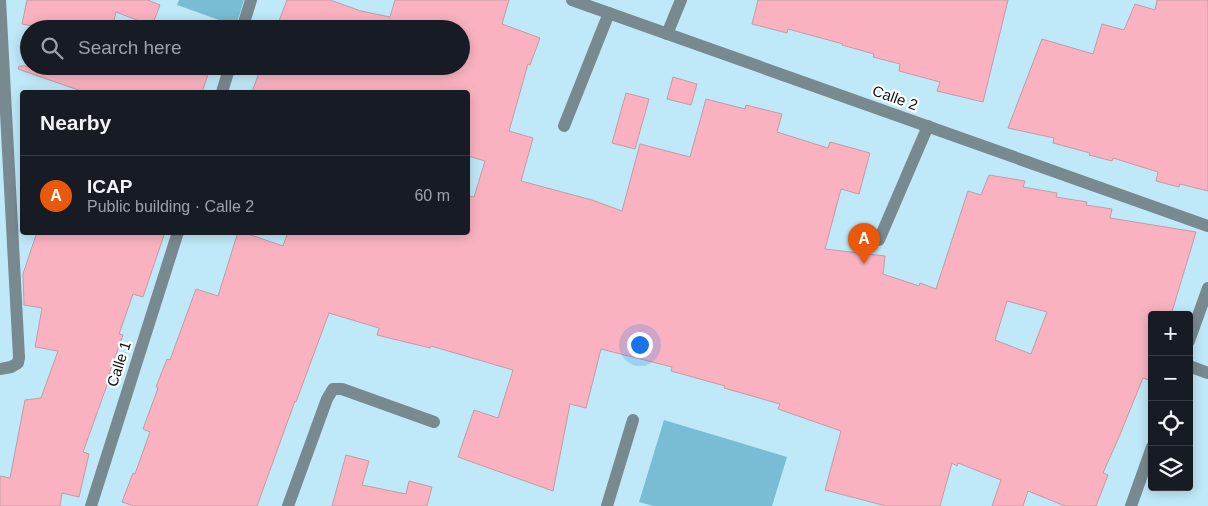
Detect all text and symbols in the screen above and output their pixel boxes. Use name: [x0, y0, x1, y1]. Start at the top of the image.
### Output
search box: [20, 20, 470, 75]
icon: search: [38, 34, 66, 62]
text: Search here: [78, 37, 182, 58]
street label: Calle 2: [870, 82, 920, 114]
text: Nearby: [40, 111, 111, 134]
text: ICAP: [87, 176, 132, 197]
text: A: [50, 187, 62, 204]
text: 60 m: [414, 187, 450, 204]
text: Public building · Calle 2: [87, 198, 254, 215]
pin: A: [848, 223, 880, 264]
map controls: [1148, 311, 1193, 491]
button: +: [1148, 311, 1193, 356]
your location: [627, 332, 653, 358]
street label: Calle 1: [103, 339, 134, 389]
button: −: [1148, 356, 1193, 401]
button: locate: [1148, 401, 1193, 446]
button: layers: [1148, 446, 1193, 491]

